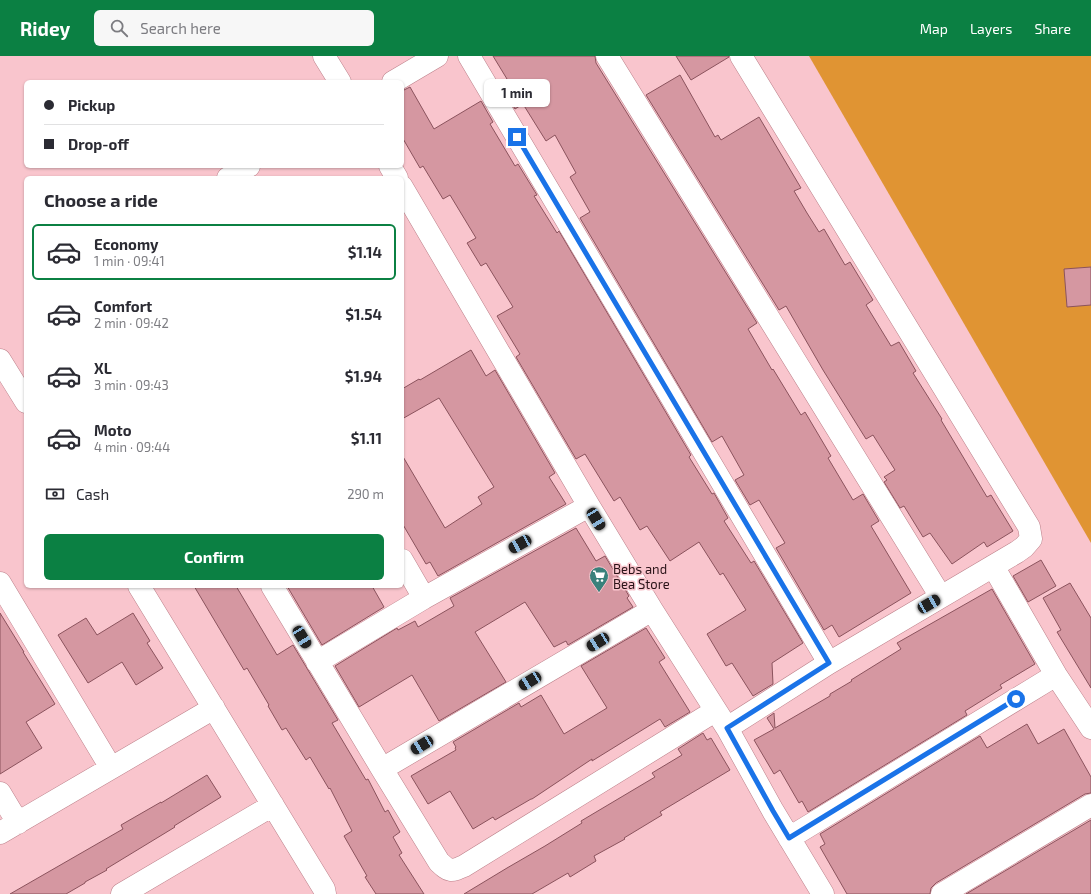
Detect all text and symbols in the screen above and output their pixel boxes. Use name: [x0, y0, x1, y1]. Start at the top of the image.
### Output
search box: [94, 10, 374, 46]
text: Ridey: [20, 17, 70, 40]
icon: search: [108, 17, 130, 39]
text: Search here: [140, 19, 221, 37]
text: Map: [920, 20, 948, 37]
text: Layers: [970, 20, 1012, 37]
text: Share: [1034, 20, 1071, 37]
callout: 1 min: [484, 79, 550, 107]
text: 1 min: [501, 85, 533, 101]
text: Pickup: [68, 96, 115, 114]
route end: [508, 128, 526, 146]
text: Drop-off: [68, 135, 129, 153]
text: Choose a ride: [44, 189, 158, 211]
icon: car: [46, 234, 82, 270]
text: Economy: [94, 235, 159, 253]
text: $1.14: [348, 243, 382, 261]
text: 1 min · 09:41: [94, 253, 165, 269]
icon: car: [46, 296, 82, 332]
text: Comfort: [94, 297, 152, 315]
text: $1.54: [345, 305, 382, 323]
text: 2 min · 09:42: [94, 315, 169, 331]
icon: car: [46, 358, 82, 394]
text: XL: [94, 359, 112, 377]
text: $1.94: [345, 367, 382, 385]
text: 3 min · 09:43: [94, 377, 169, 393]
icon: car: [46, 420, 82, 456]
text: Moto: [94, 421, 132, 439]
text: $1.11: [351, 429, 382, 447]
text: 4 min · 09:44: [94, 439, 170, 455]
icon: cash: [44, 483, 66, 505]
text: Cash: [76, 485, 109, 503]
text: 290 m: [347, 486, 384, 502]
car: [585, 506, 607, 532]
car: [507, 533, 533, 555]
button: Confirm: [44, 534, 384, 580]
place label: Bebs and Bea Store: [613, 561, 670, 592]
supermarket icon: Bebs and Bea Store: [588, 565, 610, 593]
car: [916, 593, 942, 615]
car: [291, 624, 313, 650]
car: [585, 631, 611, 653]
car: [517, 670, 543, 692]
route start: [1007, 690, 1025, 708]
car: [409, 734, 435, 756]

